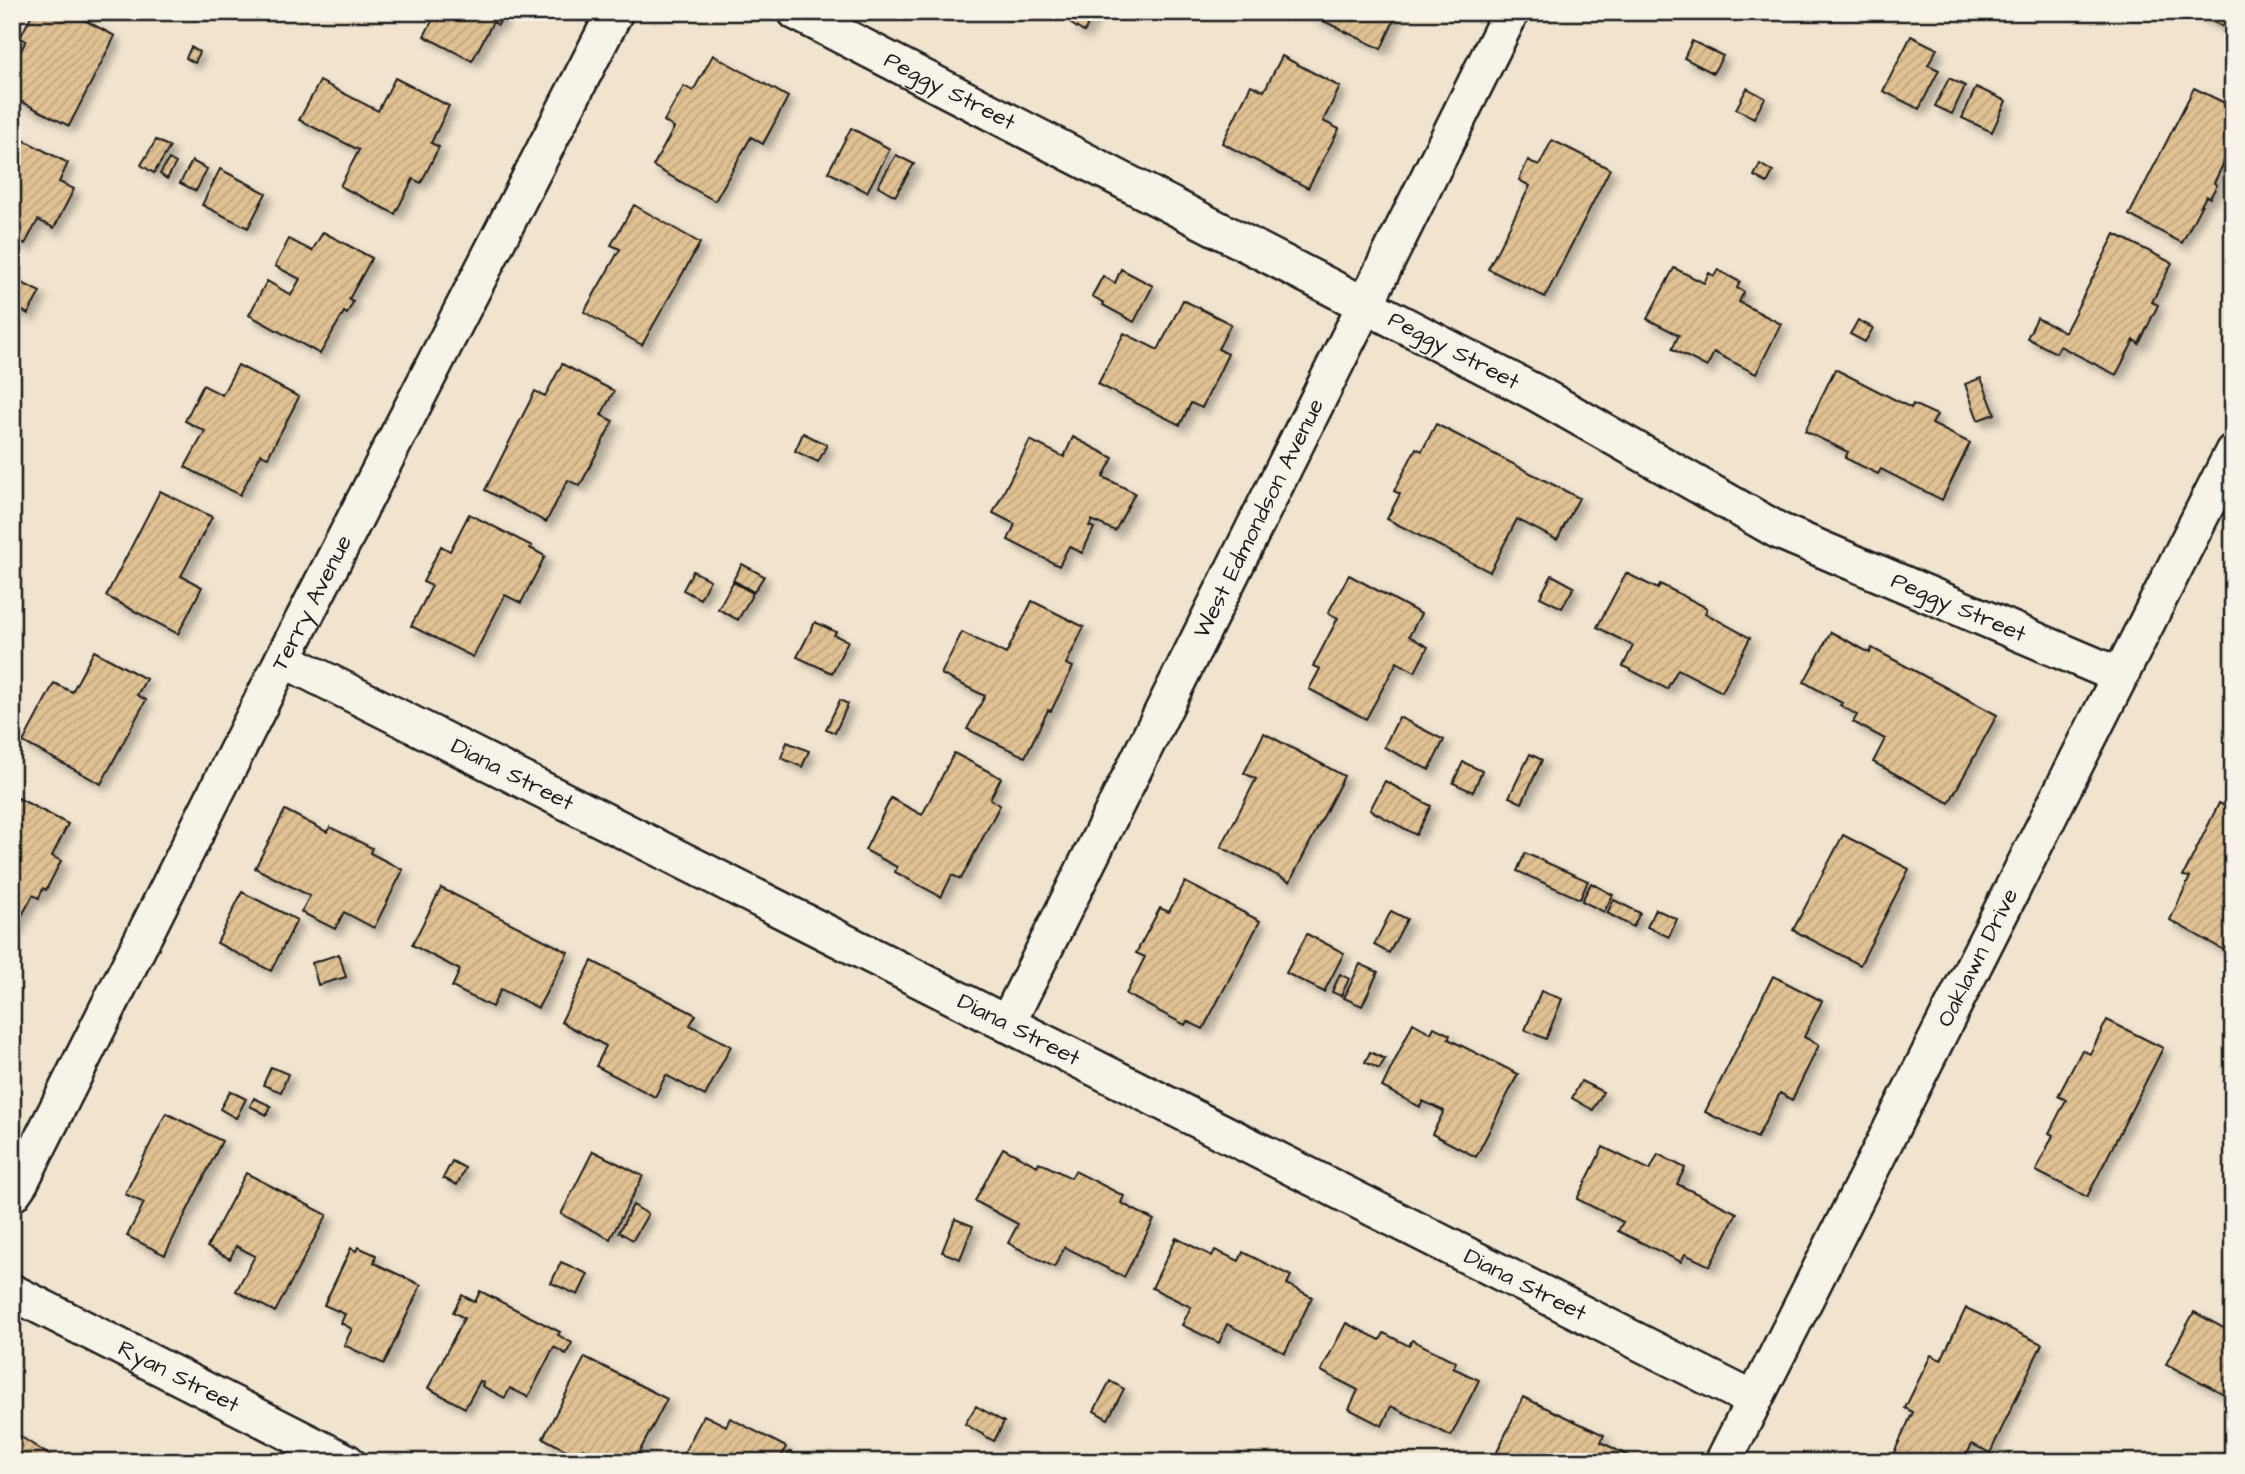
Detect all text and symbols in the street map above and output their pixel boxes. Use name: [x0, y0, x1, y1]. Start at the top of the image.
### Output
street label: Peggy Street: [879, 44, 1022, 139]
street label: Peggy Street: [1383, 304, 1526, 398]
street label: West Edmondson Avenue: [1186, 393, 1332, 643]
street label: Terry Avenue: [264, 529, 360, 676]
street label: Peggy Street: [1886, 565, 2032, 651]
street label: Diana Street: [446, 730, 580, 819]
street label: Oaklawn Drive: [1929, 883, 2026, 1032]
street label: Diana Street: [952, 985, 1086, 1074]
street label: Diana Street: [1458, 1240, 1593, 1329]
street label: Ryan Street: [112, 1332, 246, 1421]

